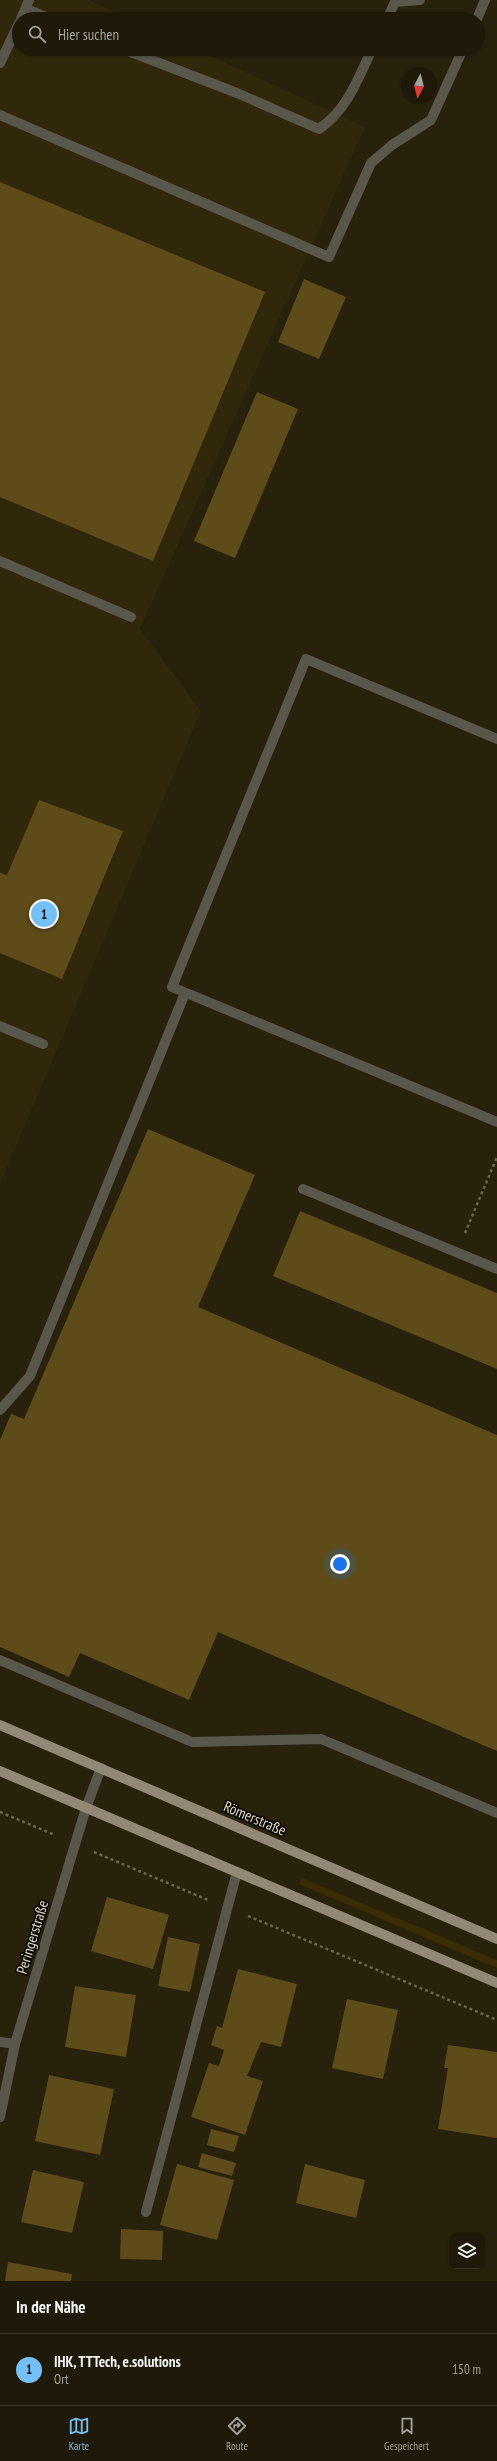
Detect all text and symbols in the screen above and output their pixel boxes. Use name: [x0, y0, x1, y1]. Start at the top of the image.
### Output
search box: [12, 12, 485, 56]
icon: search: [26, 23, 48, 45]
text: Hier suchen: [58, 25, 119, 44]
north arrow: [401, 68, 437, 104]
pin: 1: [31, 899, 57, 929]
your location: [330, 1554, 350, 1574]
street label: Römerstraße: [221, 1796, 289, 1840]
street label: Peringerstraße: [12, 1898, 52, 1976]
map controls: [449, 2233, 485, 2269]
button: layers: [449, 2233, 485, 2269]
text: In der Nähe: [16, 2296, 86, 2318]
text: IHK, TTTech, e.solutions: [54, 2352, 181, 2371]
text: 1: [26, 2361, 32, 2378]
text: 150 m: [452, 2361, 481, 2378]
text: Ort: [54, 2371, 69, 2388]
tab: Karte: [68, 2415, 90, 2453]
tab: Route: [226, 2415, 248, 2453]
tab: Gespeichert: [384, 2415, 429, 2453]

